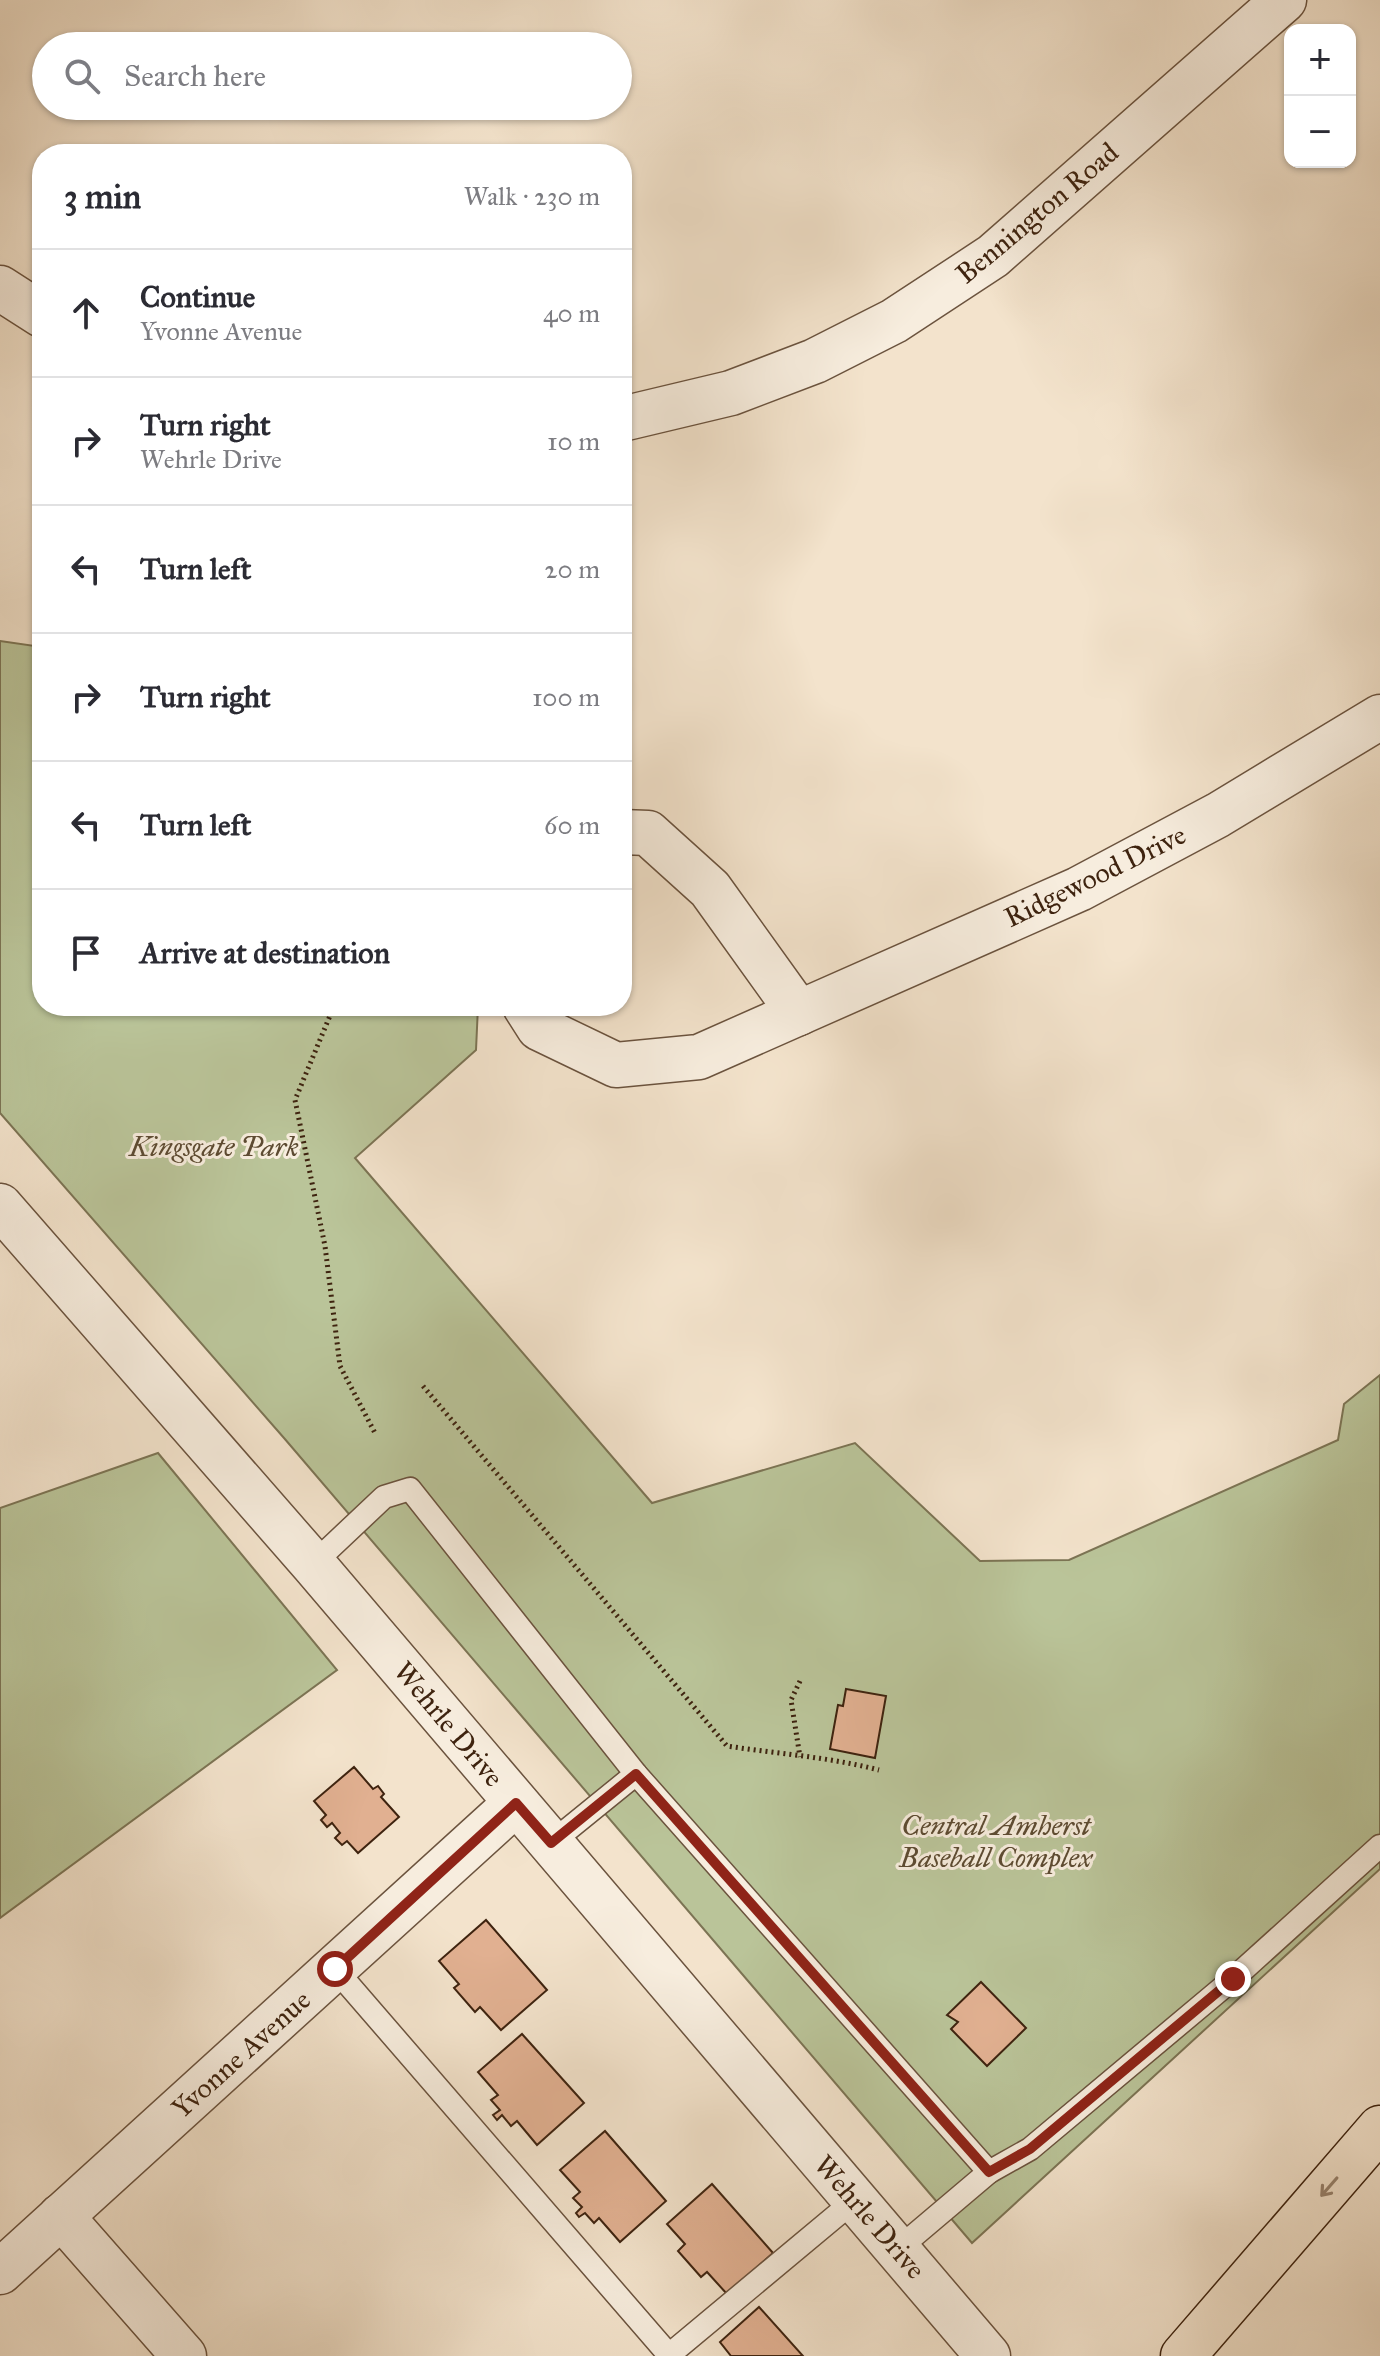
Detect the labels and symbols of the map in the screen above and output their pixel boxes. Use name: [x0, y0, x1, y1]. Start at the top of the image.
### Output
street label: Bennington Road: [949, 135, 1125, 291]
street label: Ridgewood Drive: [998, 817, 1192, 935]
park label: Kingsgate Park: [127, 1129, 299, 1164]
street label: Wehrle Drive: [386, 1654, 512, 1794]
park label: Central Amherst Baseball Complex: [898, 1808, 1094, 1875]
route start: [317, 1951, 353, 1987]
route end: [1215, 1961, 1251, 1997]
street label: Yvonne Avenue: [164, 1982, 318, 2126]
street label: Wehrle Drive: [807, 2148, 933, 2286]
one-way arrow: [1320, 2176, 1338, 2197]

